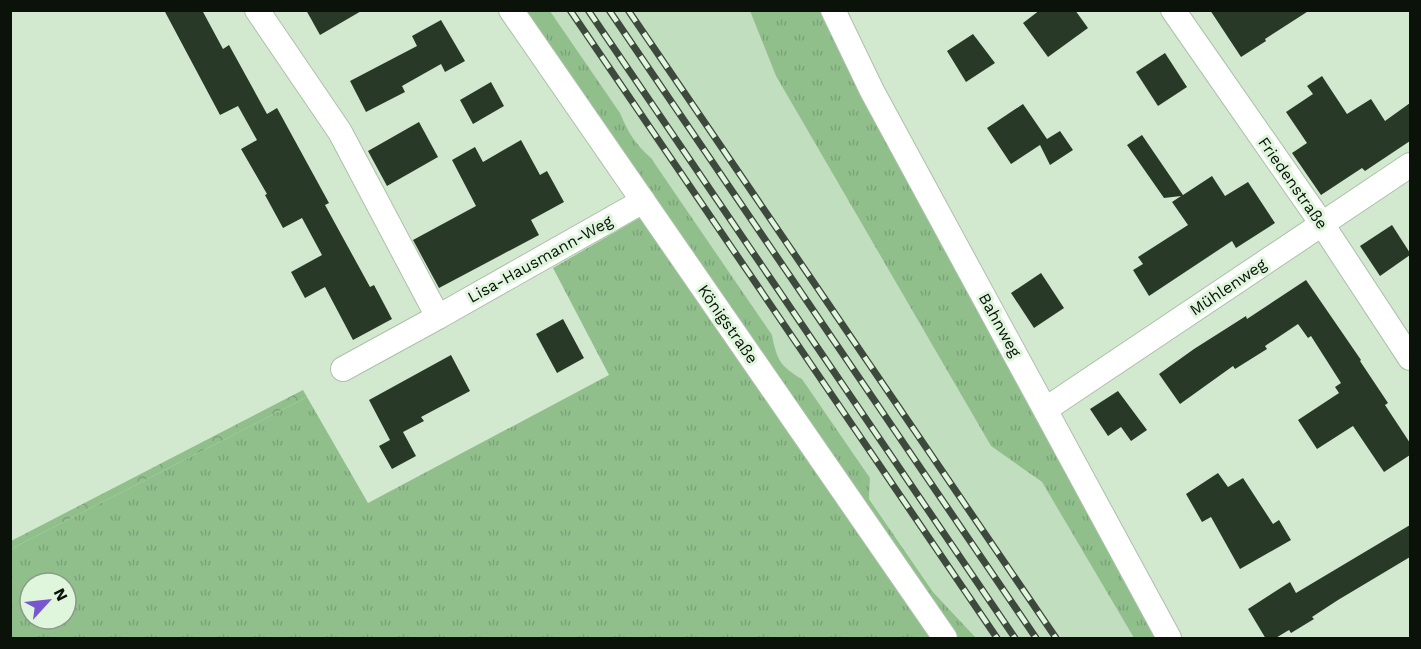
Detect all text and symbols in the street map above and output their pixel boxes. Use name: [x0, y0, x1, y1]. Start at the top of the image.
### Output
street label: Friedenstraße: [1254, 133, 1332, 233]
street label: Lisa-Hausmann-Weg: [464, 211, 616, 307]
street label: Mühlenweg: [1186, 254, 1270, 320]
street label: Königstraße: [694, 281, 762, 367]
street label: Bahnweg: [975, 290, 1026, 361]
north arrow: [18, 571, 78, 631]
text: N: [50, 585, 72, 604]

